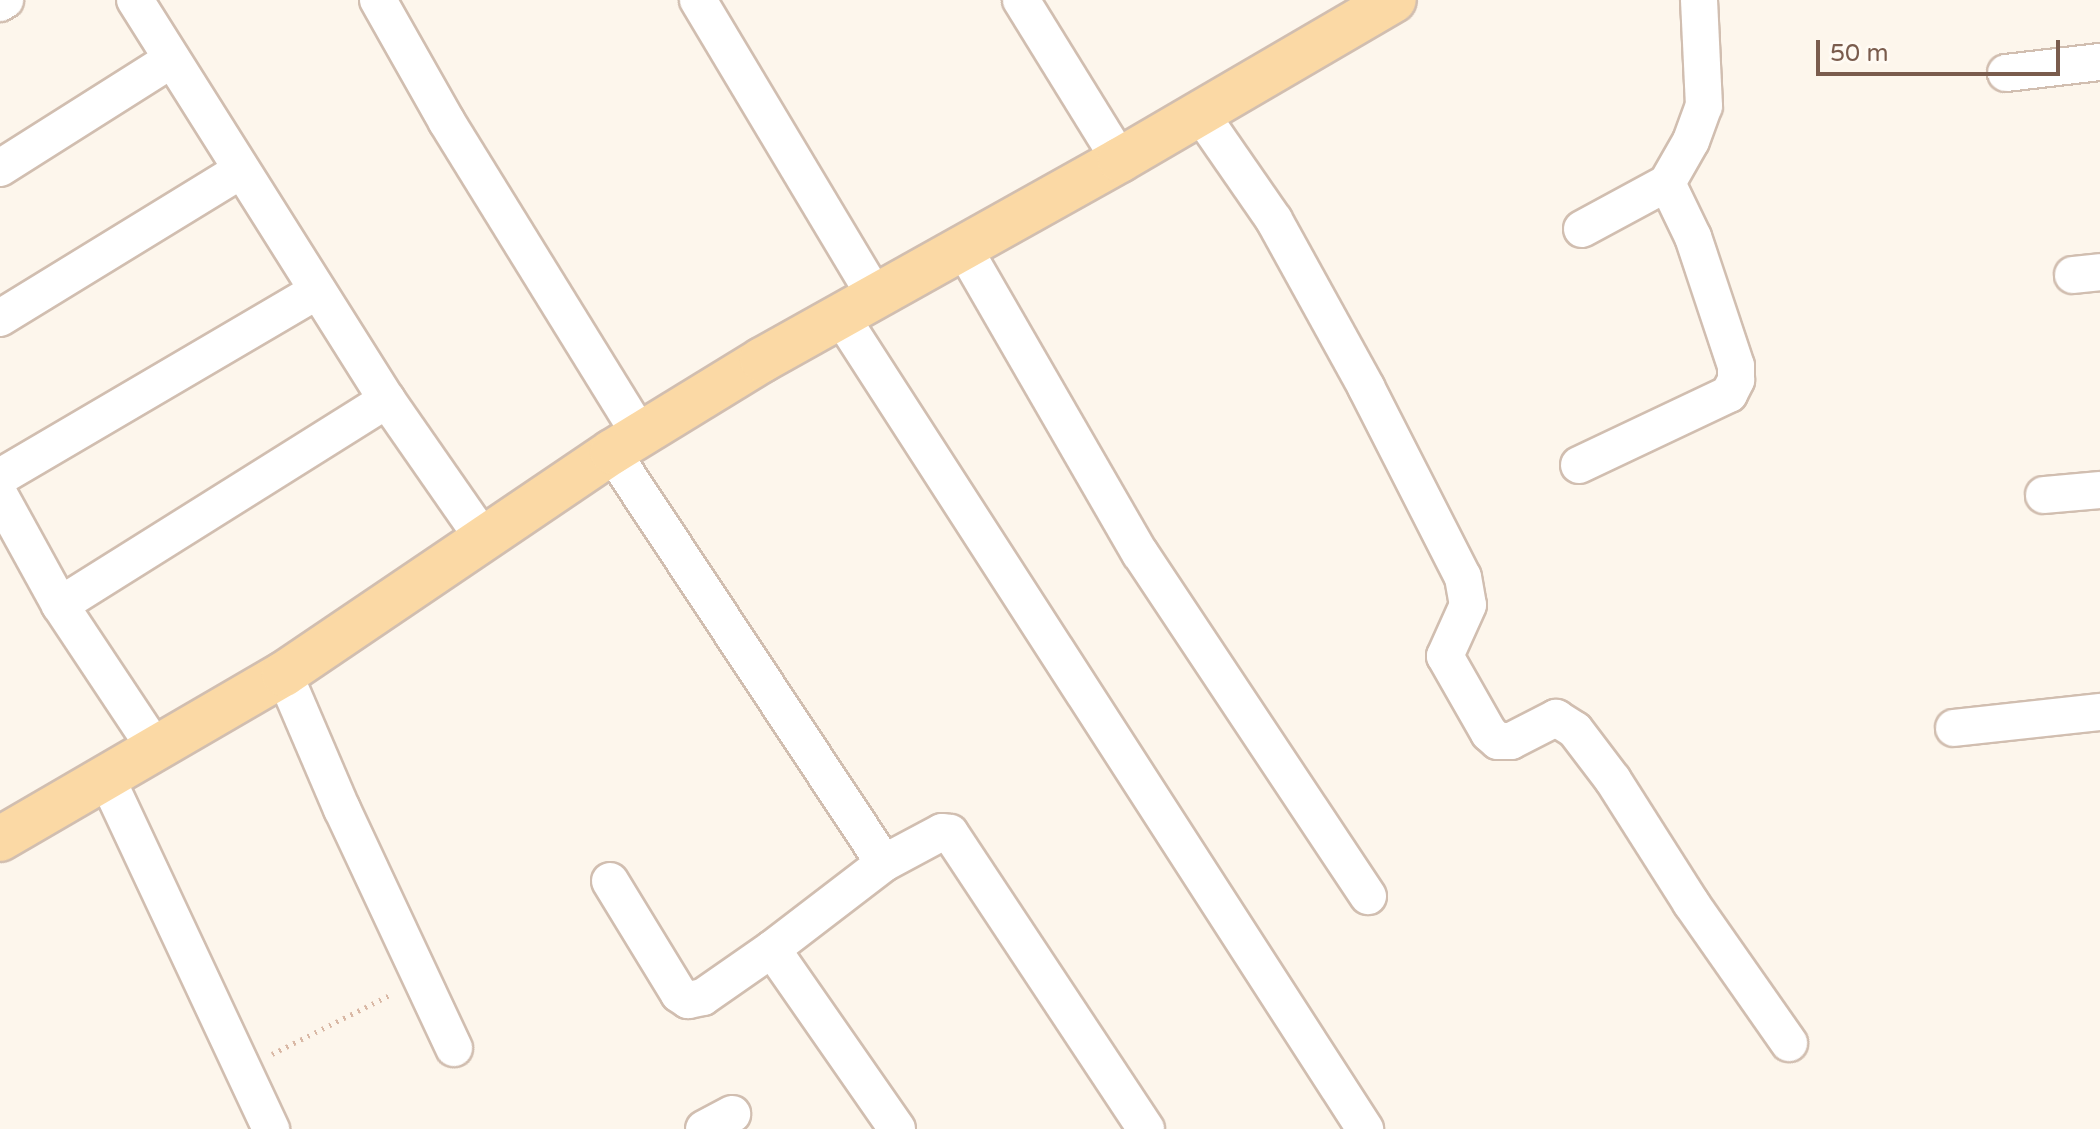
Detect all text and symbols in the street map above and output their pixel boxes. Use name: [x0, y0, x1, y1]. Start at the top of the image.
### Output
scale bar: [1820, 24, 2064, 74]
text: 50 m: [1830, 39, 1888, 68]

